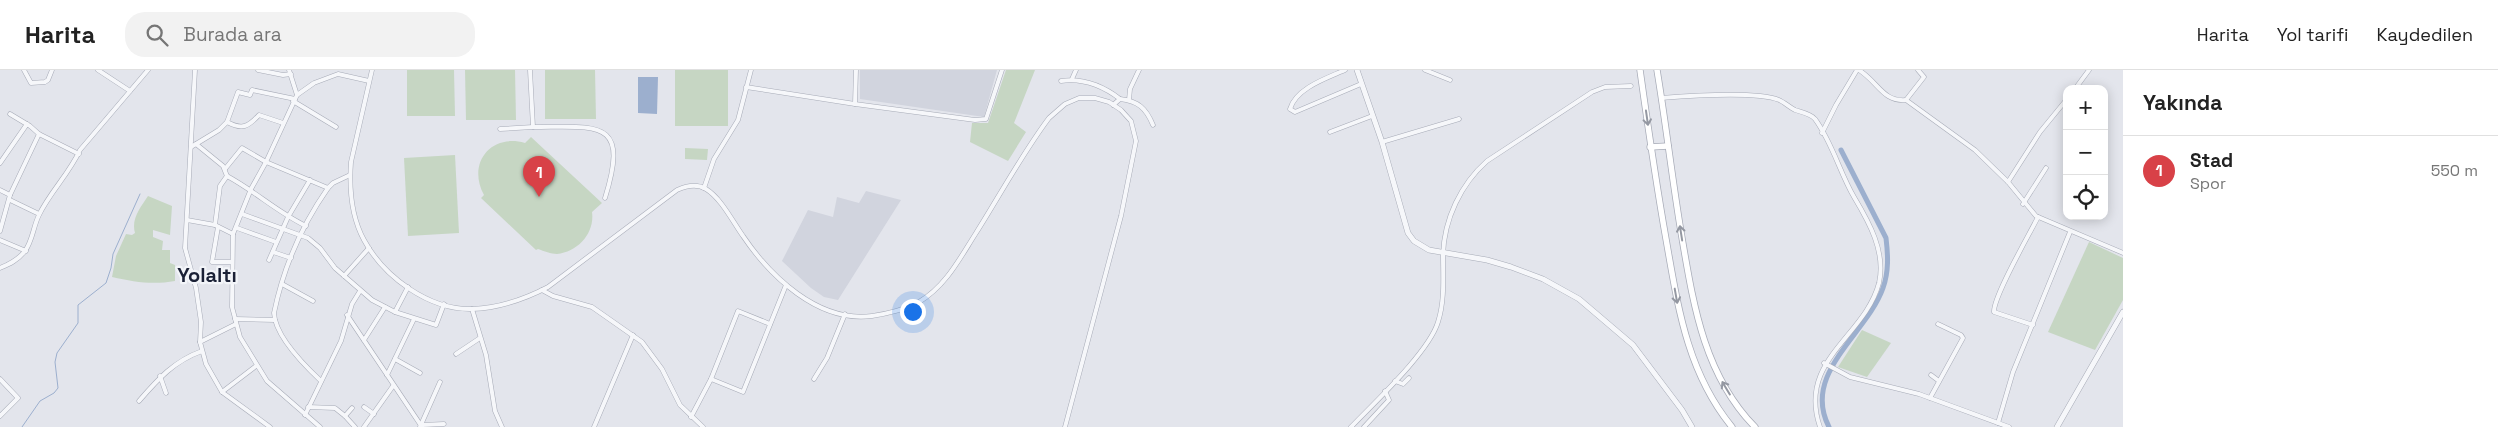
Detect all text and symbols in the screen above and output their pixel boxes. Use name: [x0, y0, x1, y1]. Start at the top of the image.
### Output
search box: [125, 12, 475, 57]
text: Harita: [25, 19, 95, 50]
icon: search: [143, 21, 171, 49]
text: Burada ara: [183, 22, 282, 47]
text: Harita: [2197, 23, 2249, 46]
text: Yol tarifi: [2277, 23, 2349, 46]
text: Kaydedilen: [2377, 23, 2473, 46]
map controls: [2063, 85, 2108, 220]
button: +: [2063, 85, 2108, 130]
text: Yakında: [2143, 89, 2222, 116]
one-way arrow: [1642, 110, 1652, 126]
button: −: [2063, 130, 2108, 175]
text: Stad: [2190, 148, 2233, 173]
pin: 1: [523, 156, 555, 197]
text: 1: [2155, 160, 2163, 181]
text: 550 m: [2431, 160, 2478, 181]
text: Spor: [2190, 173, 2226, 194]
button: locate: [2063, 175, 2108, 220]
one-way arrow: [1676, 226, 1686, 242]
district label: Yolaltı: [177, 262, 237, 288]
one-way arrow: [1672, 287, 1682, 303]
your location: [900, 299, 926, 325]
one-way arrow: [1721, 381, 1732, 395]

